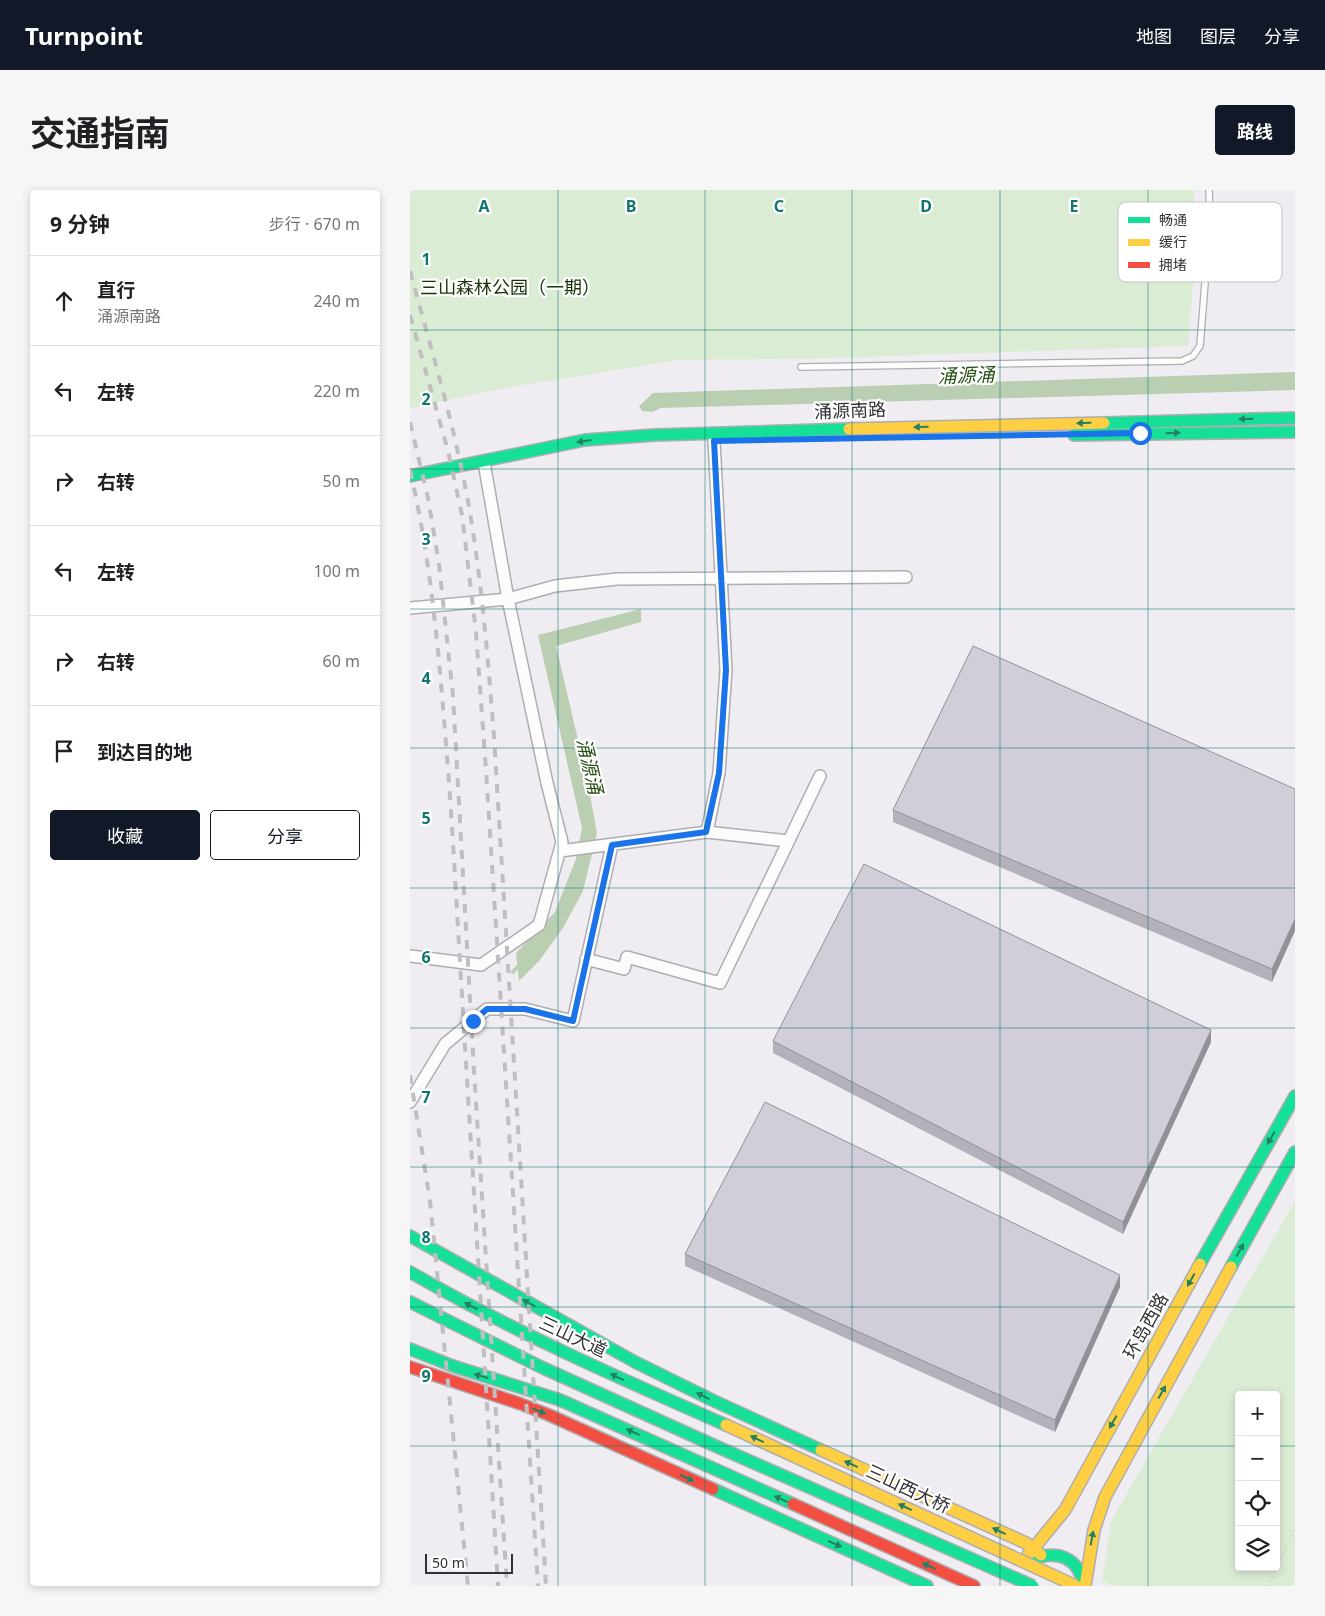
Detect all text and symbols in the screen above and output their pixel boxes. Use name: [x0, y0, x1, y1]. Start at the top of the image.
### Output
text: Turnpoint: [25, 19, 143, 52]
text: 地图: [1136, 24, 1172, 48]
text: 图层: [1200, 24, 1236, 48]
text: 分享: [1264, 24, 1300, 48]
button: 路线: [1215, 105, 1295, 155]
text: 交通指南: [30, 109, 170, 156]
text: A: [478, 195, 490, 217]
text: B: [626, 195, 636, 217]
text: C: [774, 195, 784, 217]
text: D: [920, 195, 932, 217]
text: E: [1070, 195, 1079, 217]
legend: [1118, 202, 1282, 282]
text: 9 分钟: [50, 210, 109, 238]
text: 畅通: [1159, 210, 1187, 229]
text: 步行 · 670 m: [269, 213, 360, 235]
text: 缓行: [1159, 232, 1187, 251]
text: 1: [421, 248, 431, 270]
text: 拥堵: [1159, 255, 1187, 274]
park label: 三山森林公园（一期）: [420, 275, 600, 299]
text: 直行: [97, 277, 135, 303]
icon: ahead: [50, 287, 78, 315]
text: 240 m: [313, 290, 360, 312]
text: 涌源南路: [97, 305, 161, 327]
water label: 涌源涌: [937, 361, 997, 389]
icon: left: [50, 377, 78, 405]
text: 左转: [97, 379, 135, 405]
text: 220 m: [313, 380, 360, 402]
text: 2: [421, 388, 431, 410]
street label: 涌源南路: [814, 397, 886, 423]
one-way arrow: [1238, 415, 1254, 423]
one-way arrow: [1076, 419, 1092, 427]
route start: [1129, 422, 1152, 445]
one-way arrow: [913, 423, 929, 431]
one-way arrow: [1165, 429, 1181, 437]
one-way arrow: [576, 437, 592, 445]
icon: right: [50, 467, 78, 495]
text: 右转: [97, 469, 135, 495]
text: 50 m: [323, 470, 360, 492]
text: 3: [421, 528, 431, 550]
icon: left: [50, 557, 78, 585]
text: 左转: [97, 559, 135, 585]
text: 100 m: [313, 560, 360, 582]
icon: right: [50, 647, 78, 675]
text: 右转: [97, 649, 135, 675]
text: 60 m: [323, 650, 360, 672]
text: 4: [421, 667, 431, 689]
water label: 涌源涌: [571, 735, 610, 799]
icon: arrive: [50, 737, 78, 765]
text: 到达目的地: [97, 739, 192, 765]
text: 5: [421, 807, 431, 829]
button: 收藏: [50, 810, 200, 860]
button: 分享: [210, 810, 360, 860]
text: 6: [421, 946, 431, 968]
route end: [462, 1010, 485, 1033]
text: 7: [421, 1086, 431, 1108]
one-way arrow: [1266, 1132, 1275, 1145]
text: 8: [421, 1226, 431, 1248]
one-way arrow: [1236, 1243, 1245, 1256]
one-way arrow: [1187, 1273, 1195, 1287]
street label: 环岛西路: [1117, 1288, 1173, 1363]
one-way arrow: [522, 1299, 536, 1307]
one-way arrow: [464, 1302, 478, 1310]
street label: 三山大道: [536, 1310, 611, 1362]
text: 9: [421, 1365, 431, 1387]
one-way arrow: [474, 1371, 489, 1379]
one-way arrow: [610, 1373, 624, 1381]
one-way arrow: [1157, 1385, 1166, 1399]
one-way arrow: [696, 1391, 710, 1399]
map controls: [1235, 1391, 1280, 1571]
button: +: [1235, 1391, 1280, 1436]
one-way arrow: [532, 1407, 547, 1415]
one-way arrow: [1109, 1416, 1118, 1429]
one-way arrow: [626, 1428, 640, 1436]
one-way arrow: [750, 1435, 764, 1443]
button: −: [1235, 1436, 1280, 1481]
street label: 三山西大桥: [863, 1458, 954, 1518]
one-way arrow: [844, 1459, 858, 1467]
one-way arrow: [680, 1474, 694, 1482]
button: locate: [1235, 1481, 1280, 1526]
one-way arrow: [774, 1495, 788, 1503]
one-way arrow: [898, 1503, 912, 1511]
one-way arrow: [992, 1526, 1006, 1534]
button: layers: [1235, 1526, 1280, 1571]
one-way arrow: [1088, 1529, 1096, 1545]
one-way arrow: [828, 1541, 842, 1549]
scale bar: [425, 1551, 512, 1574]
text: 50 m: [432, 1553, 465, 1572]
one-way arrow: [922, 1562, 936, 1570]

